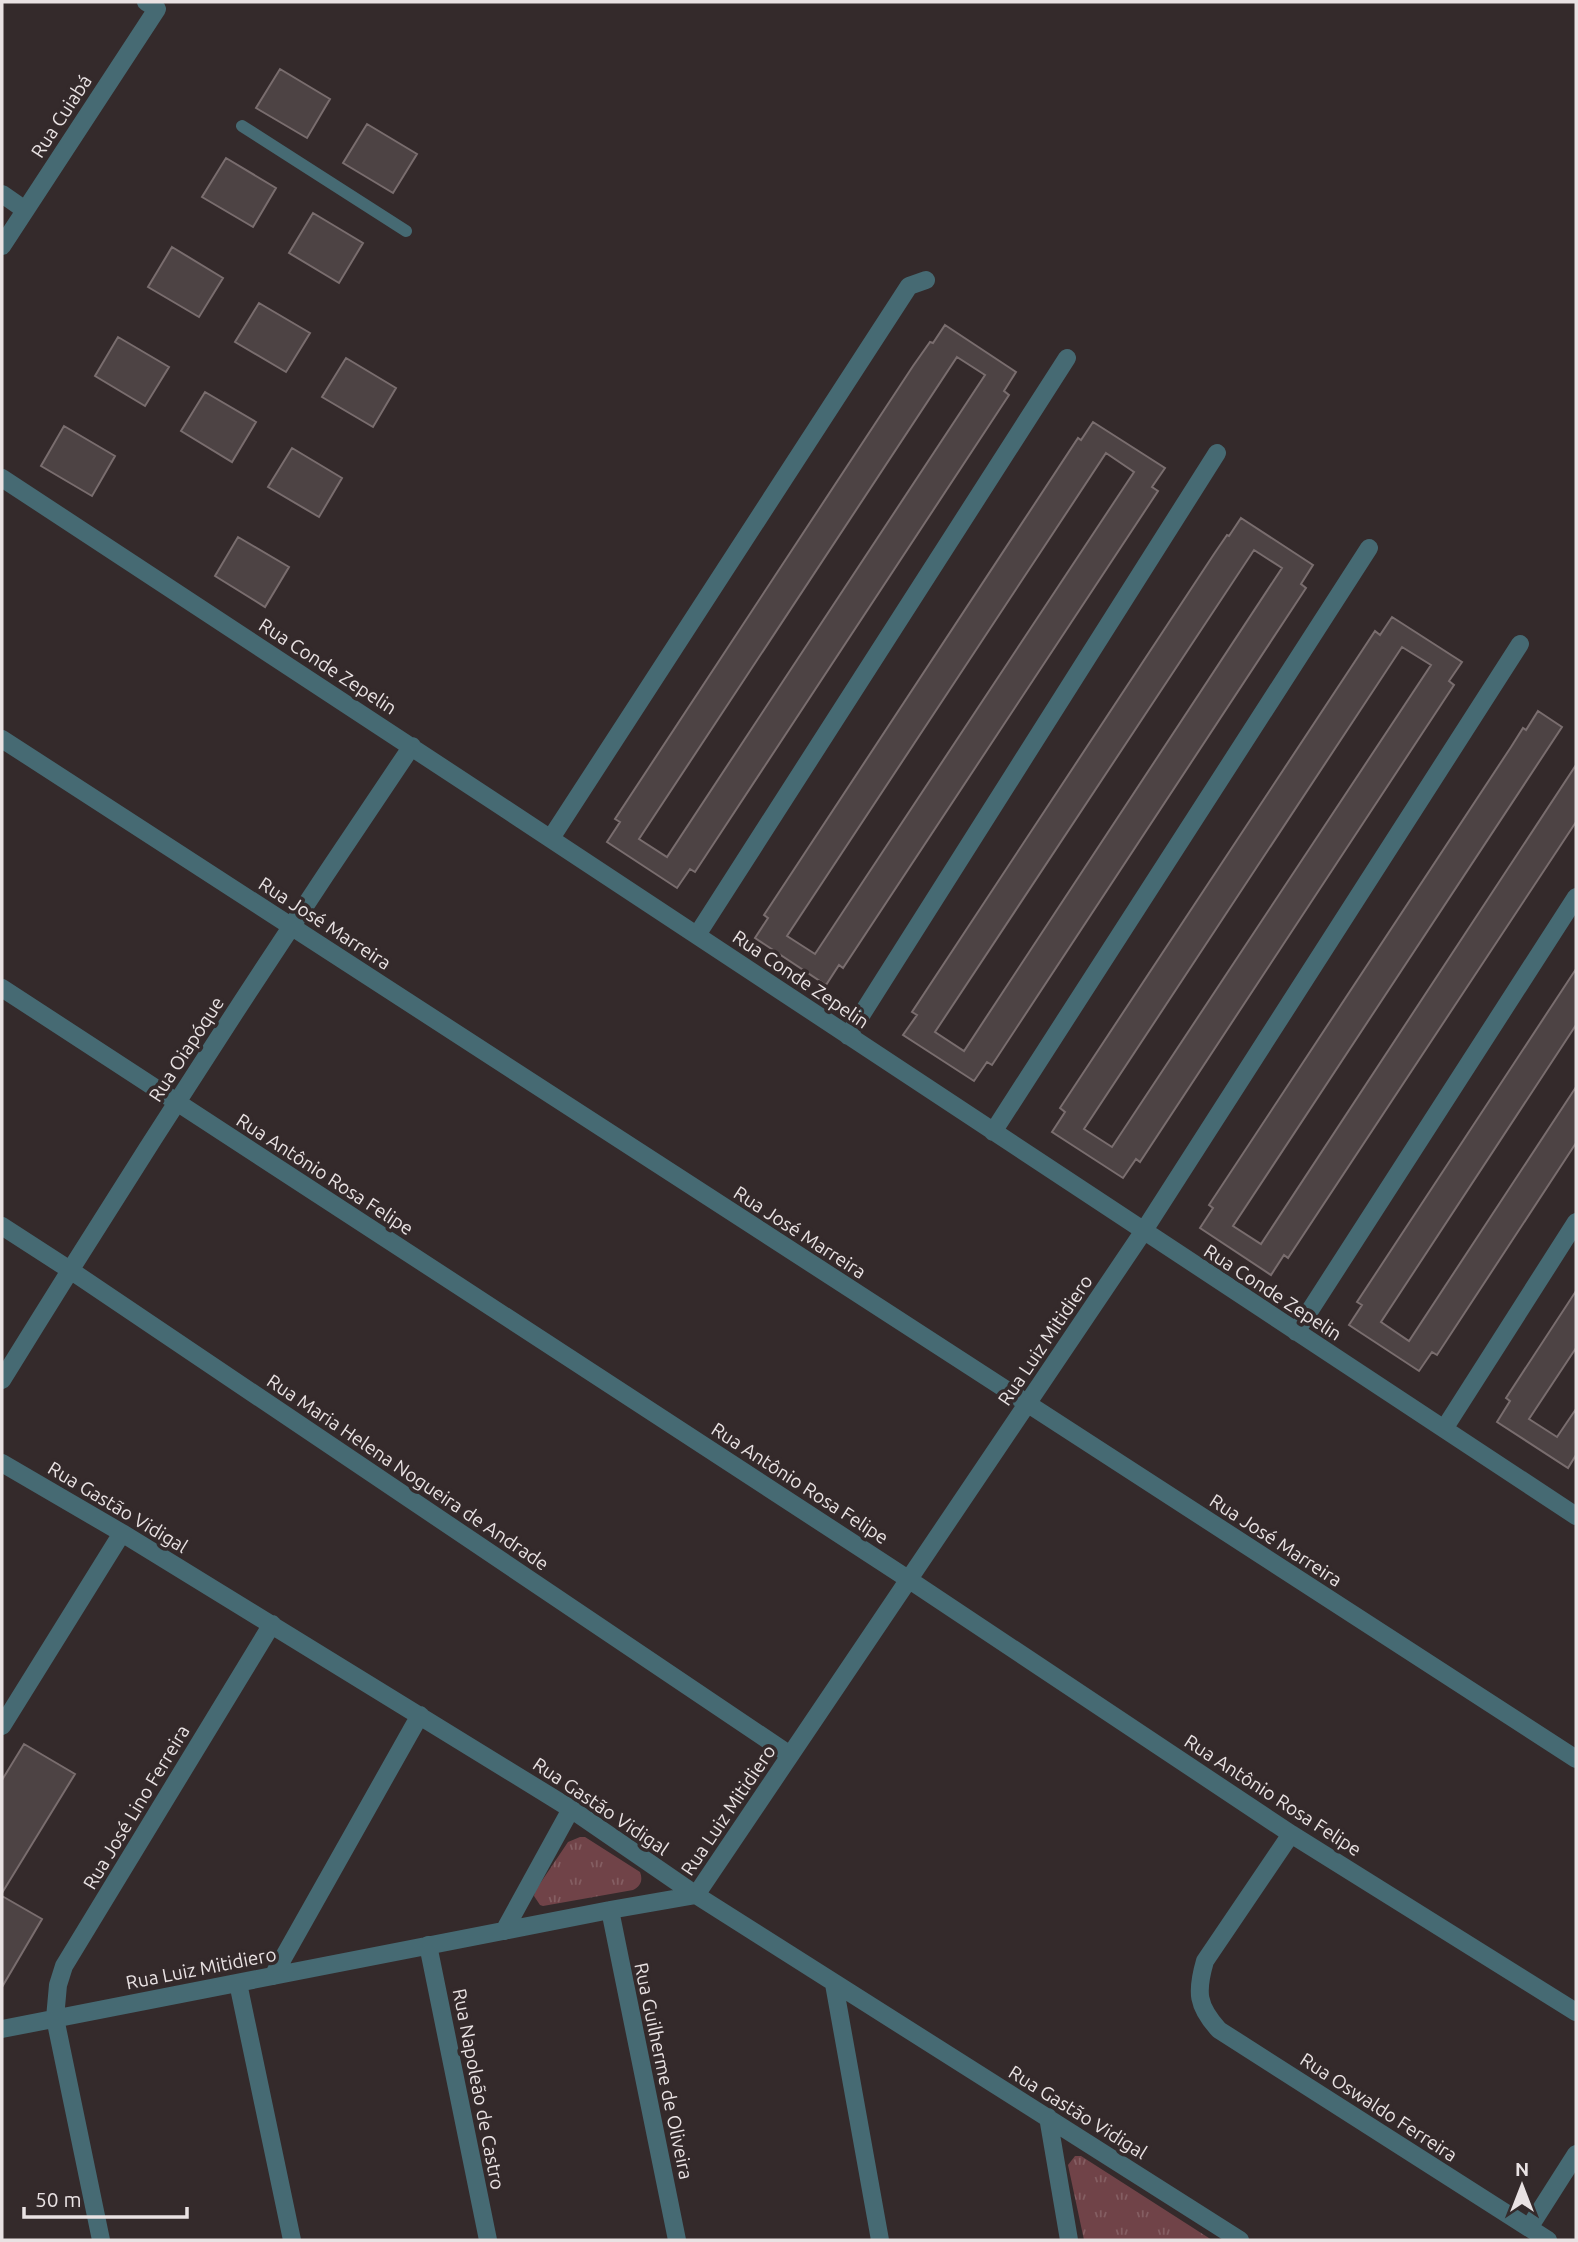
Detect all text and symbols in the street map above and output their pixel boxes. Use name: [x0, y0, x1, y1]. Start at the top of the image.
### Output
street label: Rua Cuiabá: [26, 70, 96, 162]
street label: Rua Conde Zepelin: [255, 613, 401, 719]
street label: Rua José Marreira: [255, 872, 395, 974]
street label: Rua Conde Zepelin: [729, 925, 873, 1033]
street label: Rua Oiapóque: [144, 992, 228, 1106]
street label: Rua Antônio Rosa Felipe: [232, 1109, 418, 1239]
street label: Rua José Marreira: [730, 1181, 870, 1283]
street label: Rua Conde Zepelin: [1200, 1239, 1346, 1345]
street label: Rua Luiz Mitidiero: [993, 1271, 1097, 1409]
street label: Rua Maria Helena Nogueira de Andrade: [263, 1369, 553, 1575]
street label: Rua Antônio Rosa Felipe: [707, 1418, 893, 1548]
street label: Rua Gastão Vidigal: [44, 1457, 192, 1557]
street label: Rua José Marreira: [1206, 1489, 1346, 1591]
street label: Rua José Lino Ferreira: [78, 1721, 194, 1893]
street label: Rua Antônio Rosa Felipe: [1180, 1730, 1366, 1860]
street label: Rua Luiz Mitidiero: [676, 1741, 780, 1879]
street label: Rua Gastão Vidigal: [529, 1752, 673, 1860]
street label: Rua Luiz Mitidiero: [124, 1943, 278, 1993]
street label: Rua Guilherme de Oliveira: [630, 1961, 698, 2181]
street label: Rua Napoleão de Castro: [449, 1987, 509, 2191]
street label: Rua Oswaldo Ferreira: [1296, 2048, 1462, 2166]
street label: Rua Gastão Vidigal: [1005, 2061, 1151, 2163]
north arrow: [1487, 2151, 1557, 2221]
text: N: [1515, 2158, 1529, 2180]
scale bar: [24, 2176, 187, 2220]
text: 50 m: [35, 2187, 82, 2211]

